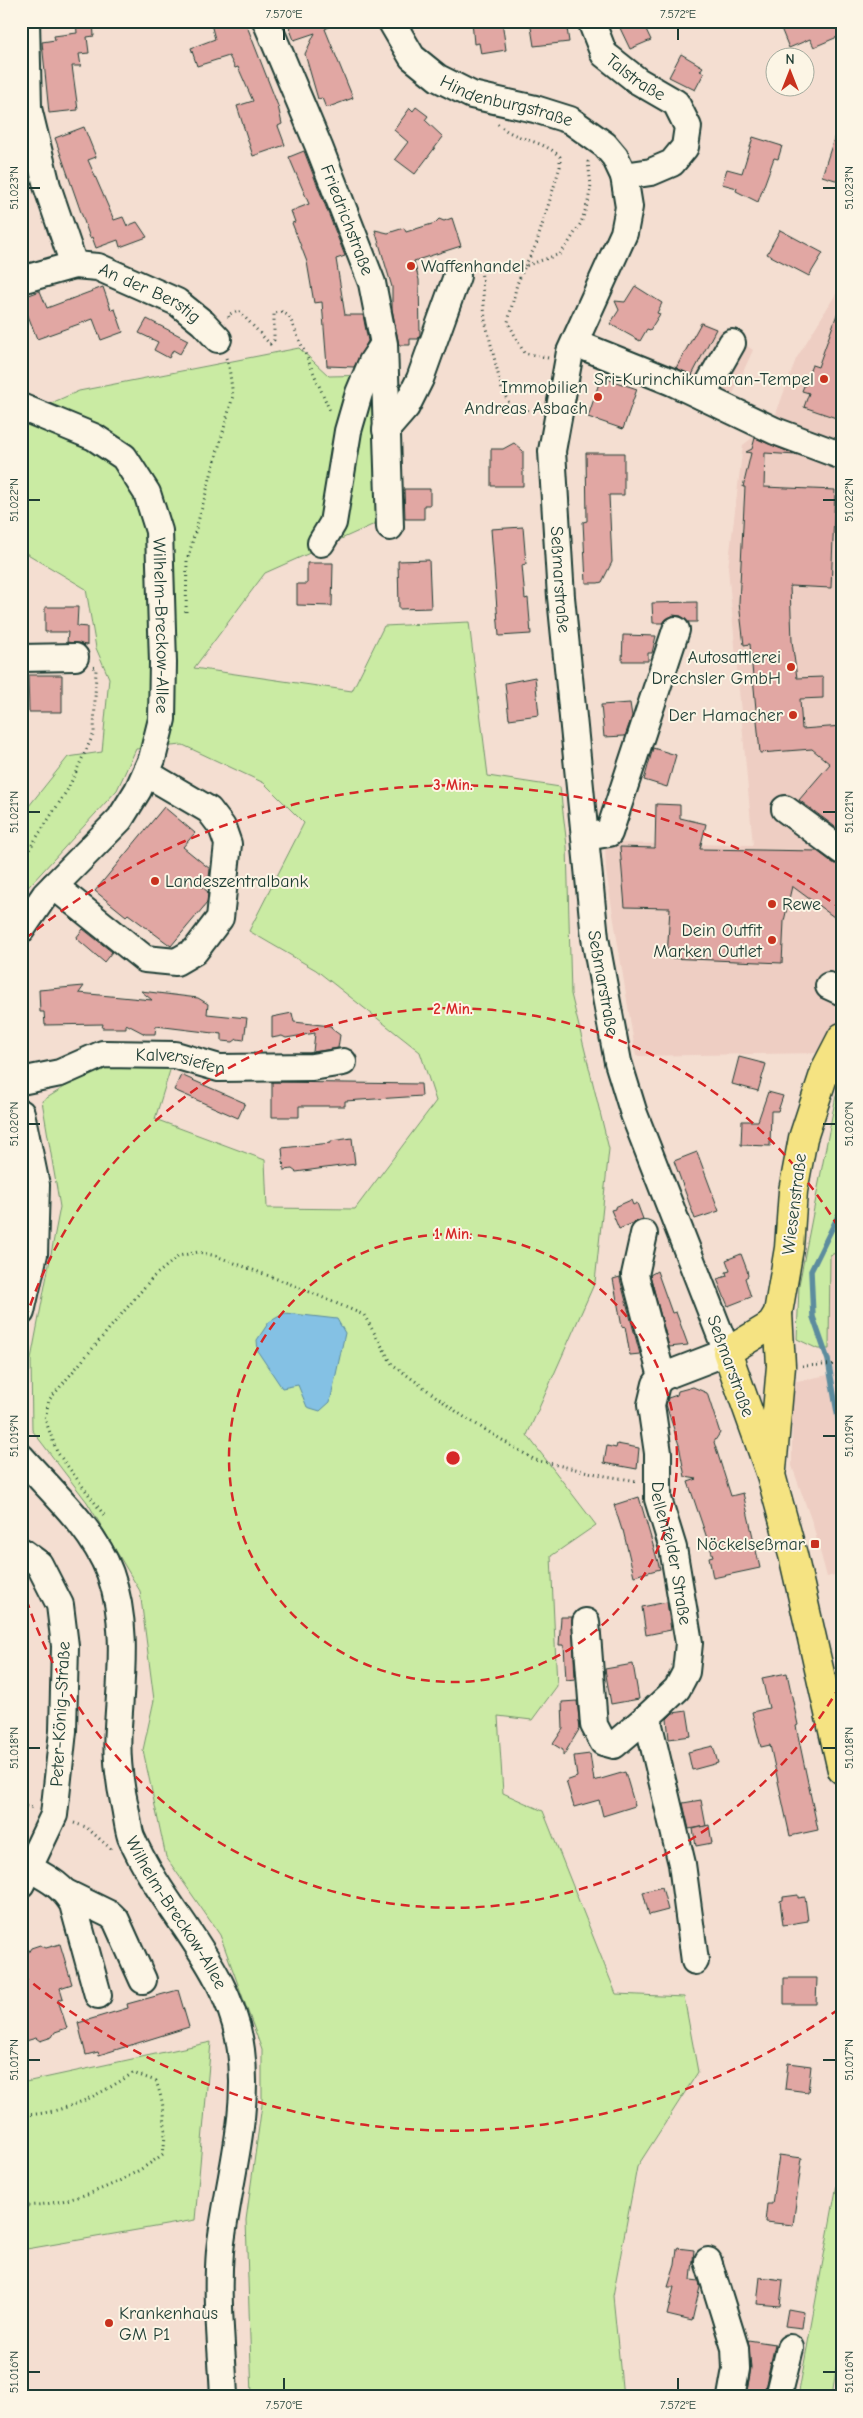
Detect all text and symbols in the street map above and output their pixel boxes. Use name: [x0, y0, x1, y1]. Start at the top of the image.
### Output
text: 7.570°E: [265, 7, 303, 21]
text: 7.572°E: [660, 7, 696, 21]
north arrow: [766, 48, 816, 98]
street label: Talstraße: [601, 50, 669, 106]
text: N: [785, 51, 795, 68]
street label: Hindenburgstraße: [437, 71, 575, 131]
street label: Friedrichstraße: [316, 162, 378, 279]
text: 51.023°N: [7, 166, 21, 210]
text: 51.023°N: [842, 166, 856, 210]
place label: Waffenhandel: [421, 256, 525, 277]
street label: An der Berstig: [95, 259, 205, 328]
marker: Waffenhandel: [405, 260, 417, 272]
place label: Sri-Kurinchikumaran-Tempel: [594, 369, 814, 390]
marker: Sri-Kurinchikumaran-Tempel: [818, 373, 830, 385]
place label: Immobilien Andreas Asbach: [464, 377, 588, 419]
marker: Immobilien Andreas Asbach: [592, 391, 604, 403]
text: 51.022°N: [7, 478, 21, 522]
text: 51.022°N: [842, 478, 856, 522]
street label: Seßmarstraße: [546, 526, 575, 634]
street label: Wilhelm-Breckow-Allee: [148, 537, 173, 714]
place label: Autosattlerei Drechsler GmbH: [652, 647, 781, 689]
marker: Autosattlerei Drechsler GmbH: [785, 661, 797, 673]
place label: Der Hamacher: [669, 705, 784, 726]
marker: Der Hamacher: [787, 709, 799, 721]
text: 3 Min.: [433, 776, 473, 794]
text: 51.021°N: [7, 791, 21, 833]
text: 51.021°N: [842, 791, 856, 833]
place label: Landeszentralbank: [165, 871, 308, 892]
marker: Landeszentralbank: [149, 875, 161, 887]
place label: Rewe: [782, 894, 821, 915]
marker: Rewe: [766, 898, 778, 910]
place label: Dein Outfit Marken Outlet: [653, 920, 763, 962]
street label: Seßmarstraße: [583, 929, 623, 1038]
marker: Dein Outfit Marken Outlet: [766, 934, 778, 946]
text: 2 Min.: [433, 1000, 473, 1018]
street label: Kalversiefen: [136, 1044, 225, 1079]
text: 51.020°N: [7, 1102, 21, 1146]
text: 51.020°N: [842, 1102, 856, 1146]
street label: Wiesenstraße: [778, 1152, 811, 1256]
text: 1 Min.: [434, 1225, 472, 1243]
street label: Seßmarstraße: [702, 1312, 759, 1420]
text: 51.019°N: [7, 1415, 21, 1457]
text: 51.019°N: [842, 1415, 856, 1457]
centre of rings: [444, 1449, 462, 1467]
street label: Dellenfelder Straße: [647, 1481, 696, 1626]
place label: Nöckelseßmar: [696, 1534, 806, 1555]
marker: Nöckelseßmar: [809, 1538, 821, 1550]
street label: Peter-König-Straße: [46, 1641, 75, 1787]
text: 51.018°N: [7, 1727, 21, 1769]
text: 51.018°N: [842, 1727, 856, 1769]
street label: Wilhelm-Breckow-Allee: [121, 1833, 231, 1993]
text: 51.017°N: [7, 2039, 21, 2081]
text: 51.017°N: [842, 2039, 856, 2081]
place label: Krankenhaus GM P1: [119, 2303, 218, 2345]
marker: Krankenhaus GM P1: [103, 2317, 115, 2329]
text: 51.016°N: [7, 2351, 21, 2393]
text: 51.016°N: [842, 2351, 856, 2393]
text: 7.570°E: [265, 2398, 303, 2412]
text: 7.572°E: [660, 2398, 696, 2412]

